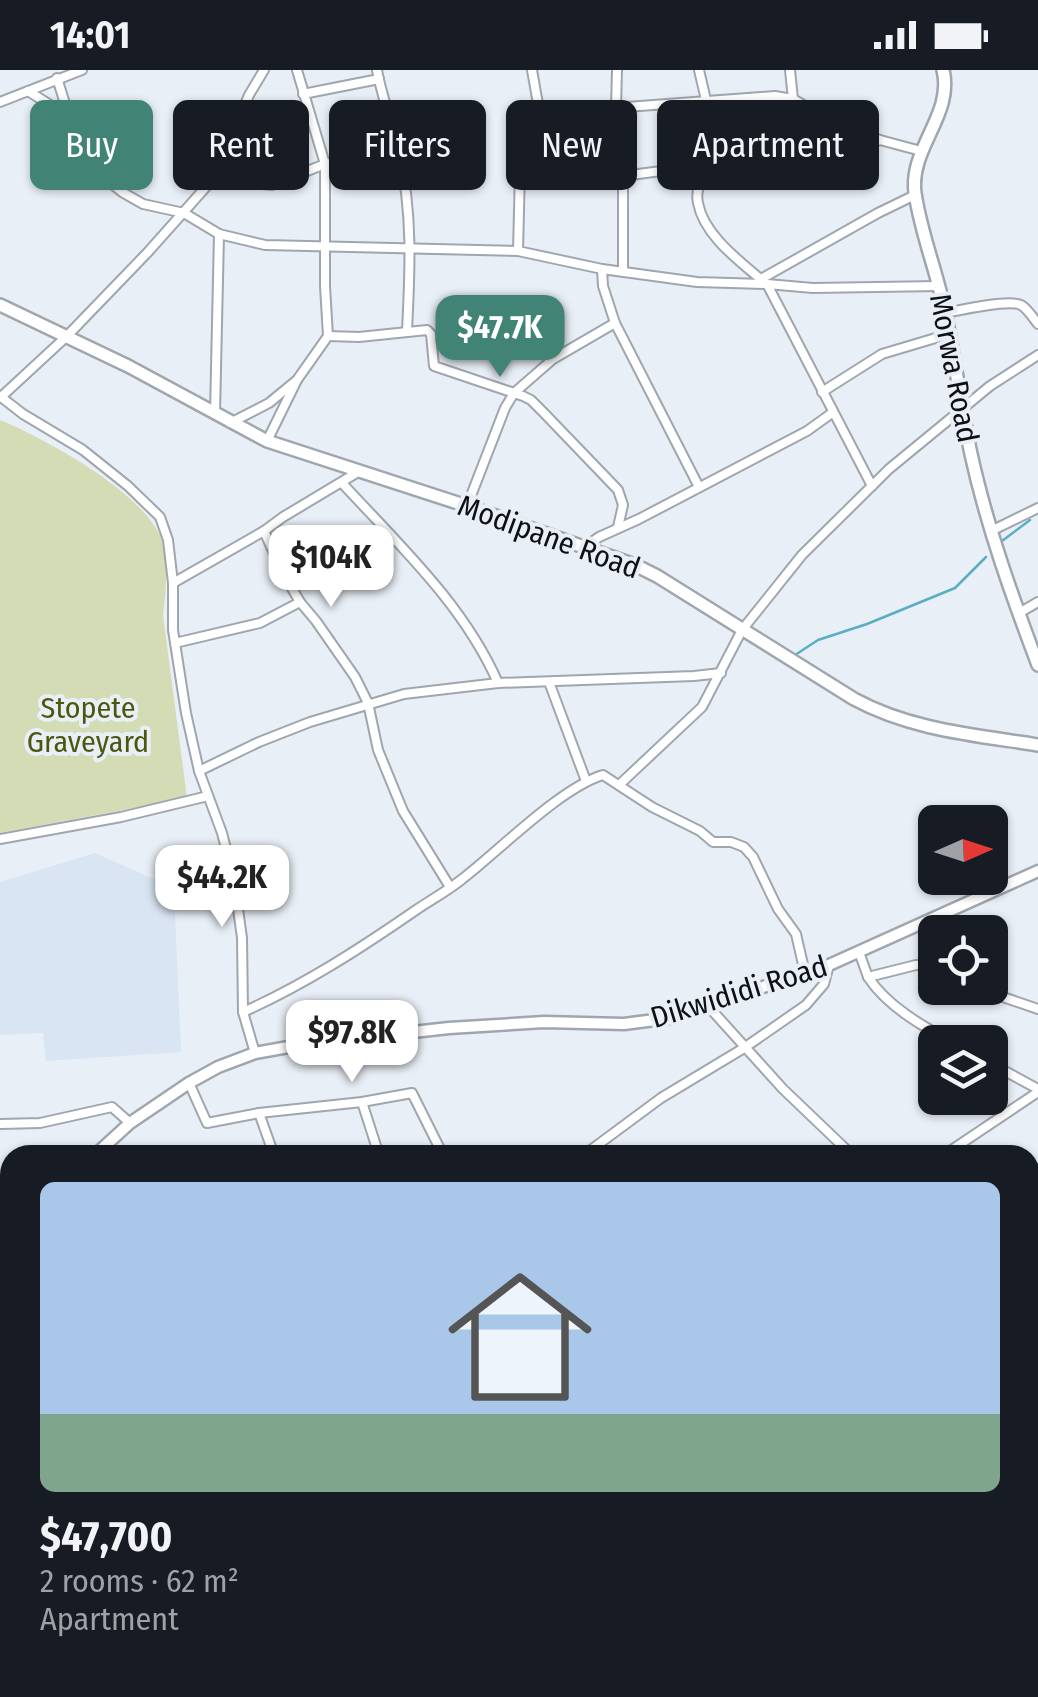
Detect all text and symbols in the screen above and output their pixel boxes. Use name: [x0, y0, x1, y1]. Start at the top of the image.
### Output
text: 14:01: [50, 12, 130, 58]
chip: Buy: [30, 100, 153, 190]
chip: Rent: [173, 100, 309, 190]
chip: Filters: [329, 100, 486, 190]
chip: New: [506, 100, 637, 190]
chip: Apartment: [657, 100, 879, 190]
street label: Morwa Road: [922, 291, 986, 445]
pin: $47.7K: [419, 295, 581, 380]
text: $47.7K: [458, 308, 542, 346]
street label: Modipane Road: [453, 487, 645, 587]
pin: $104K: [261, 525, 401, 610]
text: $104K: [291, 538, 371, 576]
park label: Stopete Graveyard: [27, 690, 149, 760]
north arrow: [918, 805, 1008, 895]
map controls: [918, 805, 1008, 1115]
pin: $44.2K: [141, 845, 303, 930]
text: $44.2K: [177, 858, 267, 896]
button: locate: [918, 915, 1008, 1005]
street label: Dikwididi Road: [646, 948, 832, 1036]
pin: $97.8K: [271, 1000, 433, 1085]
text: $97.8K: [308, 1013, 396, 1051]
button: layers: [918, 1025, 1008, 1115]
icon: home: [430, 1247, 610, 1427]
text: $47,700: [40, 1512, 172, 1562]
text: 2 rooms · 62 m²: [40, 1562, 239, 1600]
text: Apartment: [40, 1600, 179, 1638]

